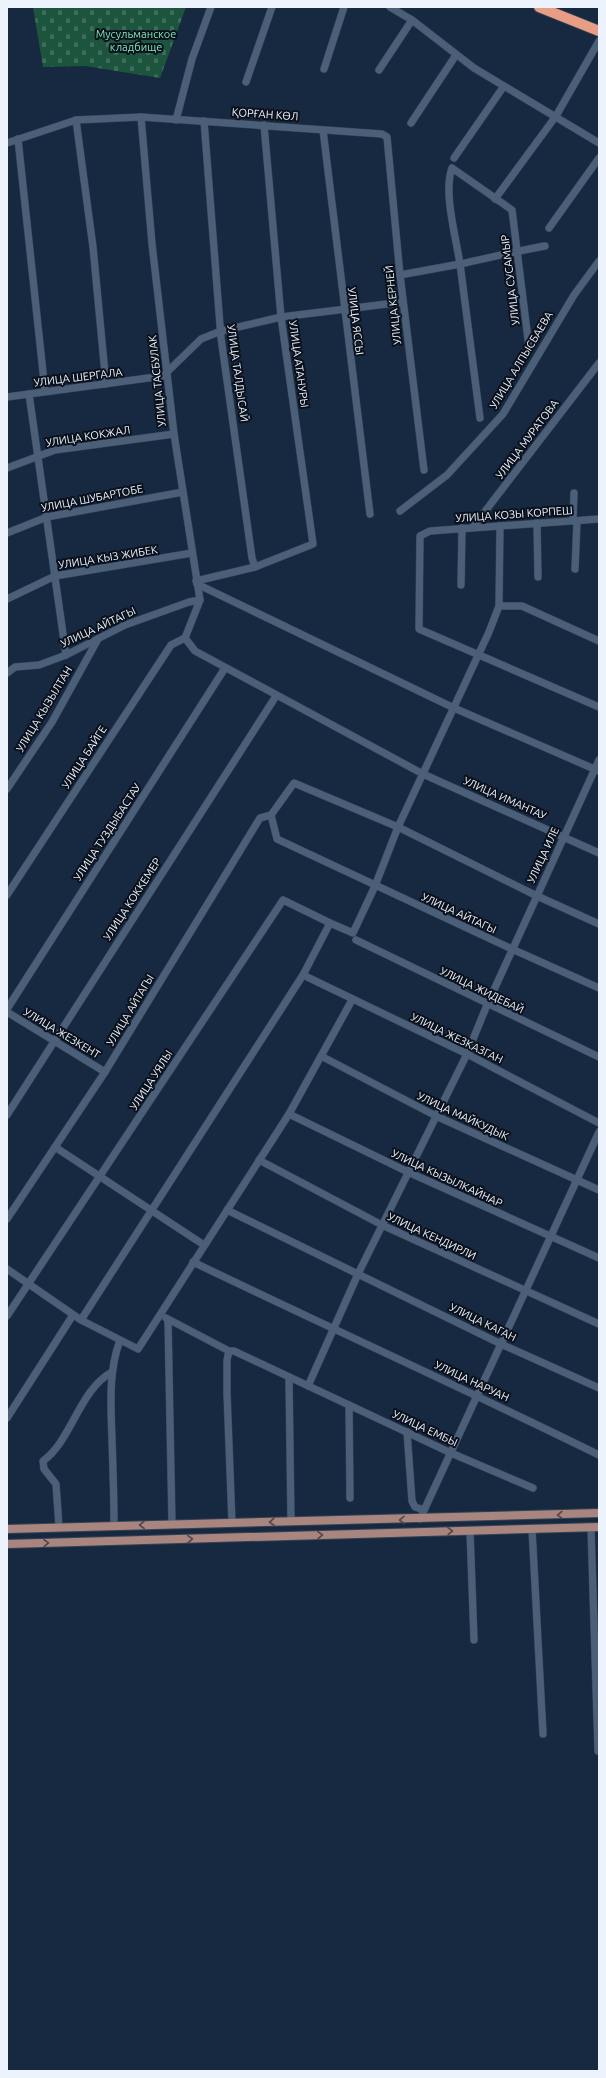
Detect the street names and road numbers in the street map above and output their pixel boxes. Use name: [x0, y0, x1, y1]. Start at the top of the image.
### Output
street label: ҚОРҒАН КӨЛ: [231, 106, 299, 122]
street label: УЛИЦА СУСАМЫР: [498, 234, 522, 326]
street label: УЛИЦА КЕРНЕЙ: [383, 265, 403, 345]
street label: УЛИЦА ЯССЫ: [346, 286, 366, 356]
street label: УЛИЦА АЛПЫСБАЕВА: [487, 308, 555, 411]
street label: УЛИЦА АТАНУРЫ: [287, 320, 311, 408]
street label: УЛИЦА ТАЛДЫСАЙ: [225, 324, 251, 422]
street label: УЛИЦА ТАСБУЛАК: [146, 334, 168, 427]
street label: УЛИЦА ШЕРГАЛА: [33, 366, 124, 388]
street label: УЛИЦА МУРАТОВА: [493, 396, 561, 481]
street label: УЛИЦА КОКЖАЛ: [45, 423, 131, 449]
street label: УЛИЦА ШУБАРТОБЕ: [40, 482, 144, 514]
street label: УЛИЦА КОЗЫ КОРПЕШ: [455, 504, 573, 524]
street label: УЛИЦА КЫЗ ЖИБЕК: [57, 543, 159, 571]
street label: УЛИЦА АЙТАГЫ: [59, 604, 137, 650]
street label: УЛИЦА КЫЗЫЛТАН: [14, 664, 74, 754]
street label: УЛИЦА БАЙГЕ: [59, 723, 109, 791]
street label: УЛИЦА ИМАНТАУ: [462, 774, 549, 822]
street label: УЛИЦА ТУЗДЫБАСТАУ: [71, 781, 143, 883]
street label: УЛИЦА ИЛЕ: [525, 825, 561, 885]
street label: УЛИЦА КОККЕМЕР: [101, 855, 163, 942]
street label: УЛИЦА АЙТАГЫ: [420, 890, 498, 936]
street label: УЛИЦА ЖИДЕБАЙ: [438, 964, 526, 1016]
street label: УЛИЦА АЙТАГЫ: [104, 972, 156, 1048]
street label: УЛИЦА ЖЕЗКЕНТ: [21, 1005, 103, 1061]
street label: УЛИЦА ЖЕЗКАЗГАН: [409, 1011, 505, 1065]
street label: УЛИЦА УЯЛЫ: [127, 1048, 175, 1112]
street label: УЛИЦА МАЙКУДЫК: [415, 1090, 511, 1143]
street label: УЛИЦА КЫЗЫЛКАЙНАР: [390, 1147, 505, 1209]
street label: УЛИЦА КЕНДИРЛИ: [386, 1210, 478, 1262]
street label: УЛИЦА КАГАН: [448, 1301, 518, 1343]
street label: УЛИЦА НАРУАН: [433, 1359, 511, 1403]
street label: УЛИЦА ЕМБЫ: [391, 1408, 459, 1448]

